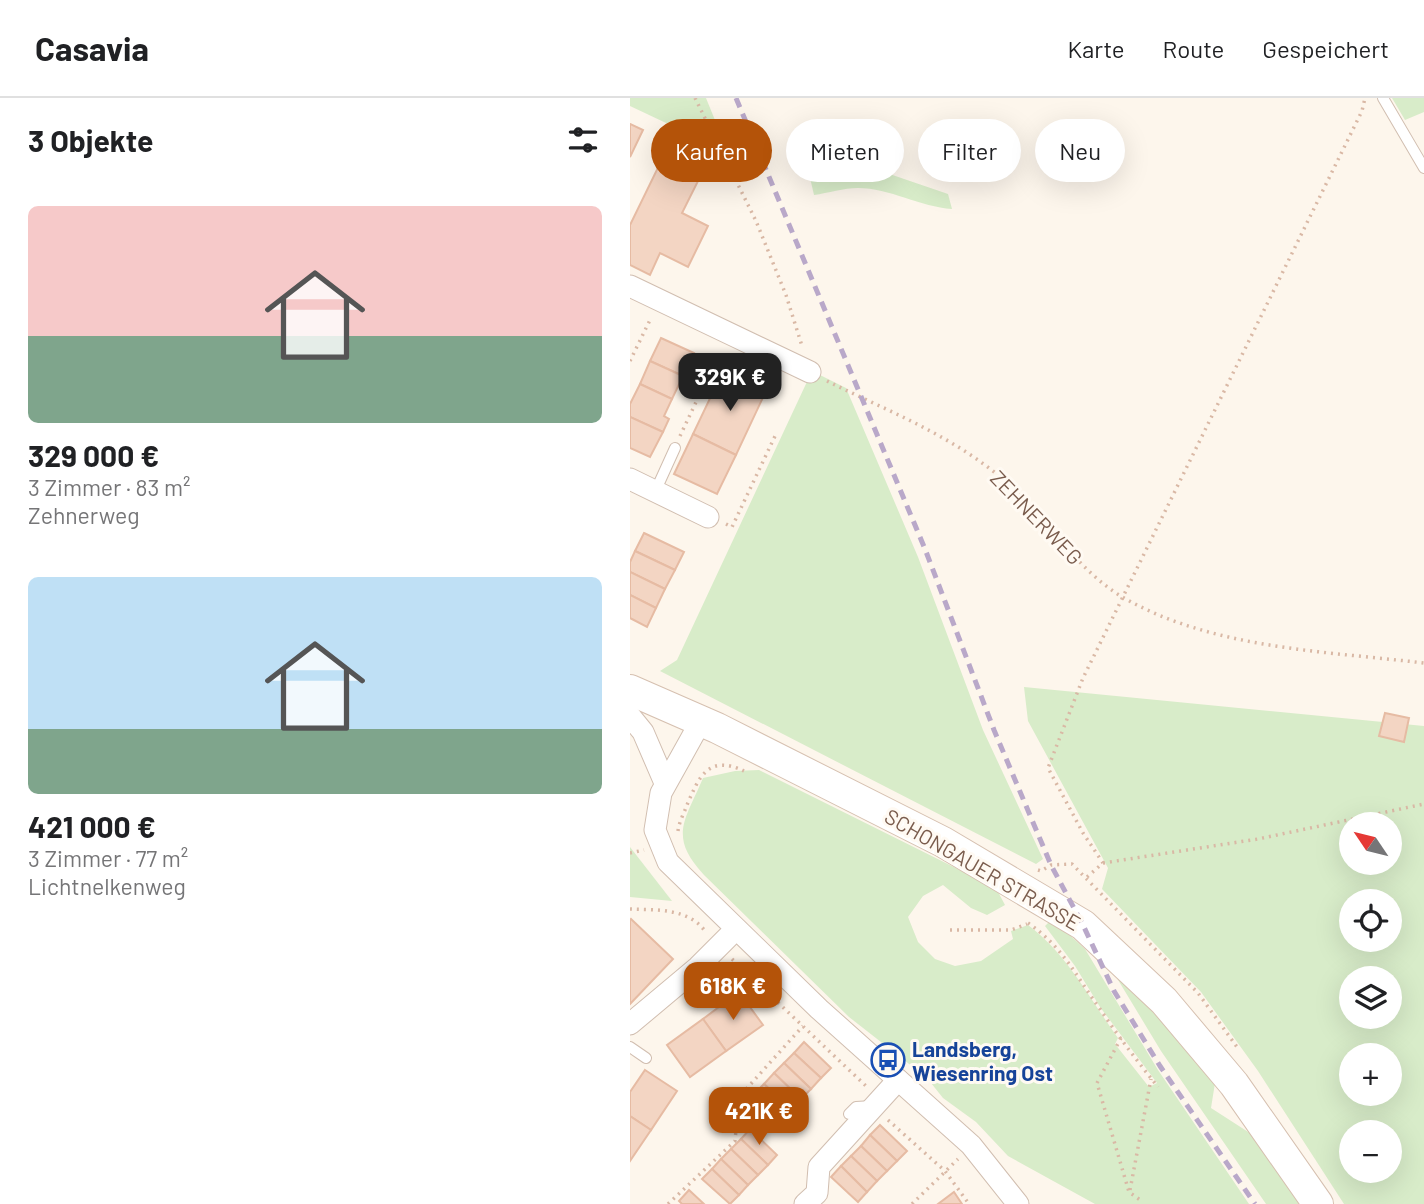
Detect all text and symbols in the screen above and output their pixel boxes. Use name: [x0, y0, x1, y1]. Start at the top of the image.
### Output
text: Casavia: [35, 28, 149, 68]
text: Karte: [1067, 34, 1125, 63]
text: Route: [1163, 34, 1224, 63]
text: Gespeichert: [1262, 34, 1389, 63]
chip: Kaufen: [651, 119, 772, 182]
chip: Mieten: [786, 119, 904, 182]
chip: Filter: [918, 119, 1021, 182]
chip: Neu: [1035, 119, 1125, 182]
icon: filters: [564, 121, 602, 159]
text: 3 Objekte: [28, 122, 153, 158]
icon: home: [252, 252, 378, 378]
pin: 329K €: [673, 354, 787, 413]
text: 329K €: [694, 362, 766, 390]
text: 329 000 €: [28, 437, 159, 473]
street label: ZEHNERWEG: [986, 465, 1088, 569]
text: 3 Zimmer · 83 m²: [28, 473, 190, 501]
text: Zehnerweg: [28, 501, 140, 529]
icon: home: [252, 623, 378, 749]
street label: SCHONGAUER STRASSE: [881, 803, 1085, 935]
text: 421 000 €: [28, 808, 156, 844]
north arrow: [1339, 812, 1402, 875]
map controls: [1339, 812, 1402, 1183]
text: 3 Zimmer · 77 m²: [28, 844, 188, 872]
text: Lichtnelkenweg: [28, 872, 186, 900]
button: locate: [1339, 889, 1402, 952]
pin: 618K €: [676, 962, 790, 1022]
button: layers: [1339, 966, 1402, 1029]
text: 618K €: [700, 971, 766, 999]
place label: Landsberg, Wiesenring Ost: [912, 1036, 1053, 1085]
bus stop icon: Landsberg, Wiesenring Ost: [869, 1041, 907, 1079]
button: +: [1339, 1043, 1402, 1106]
pin: 421K €: [702, 1088, 816, 1147]
text: 421K €: [725, 1096, 793, 1124]
button: −: [1339, 1120, 1402, 1183]

